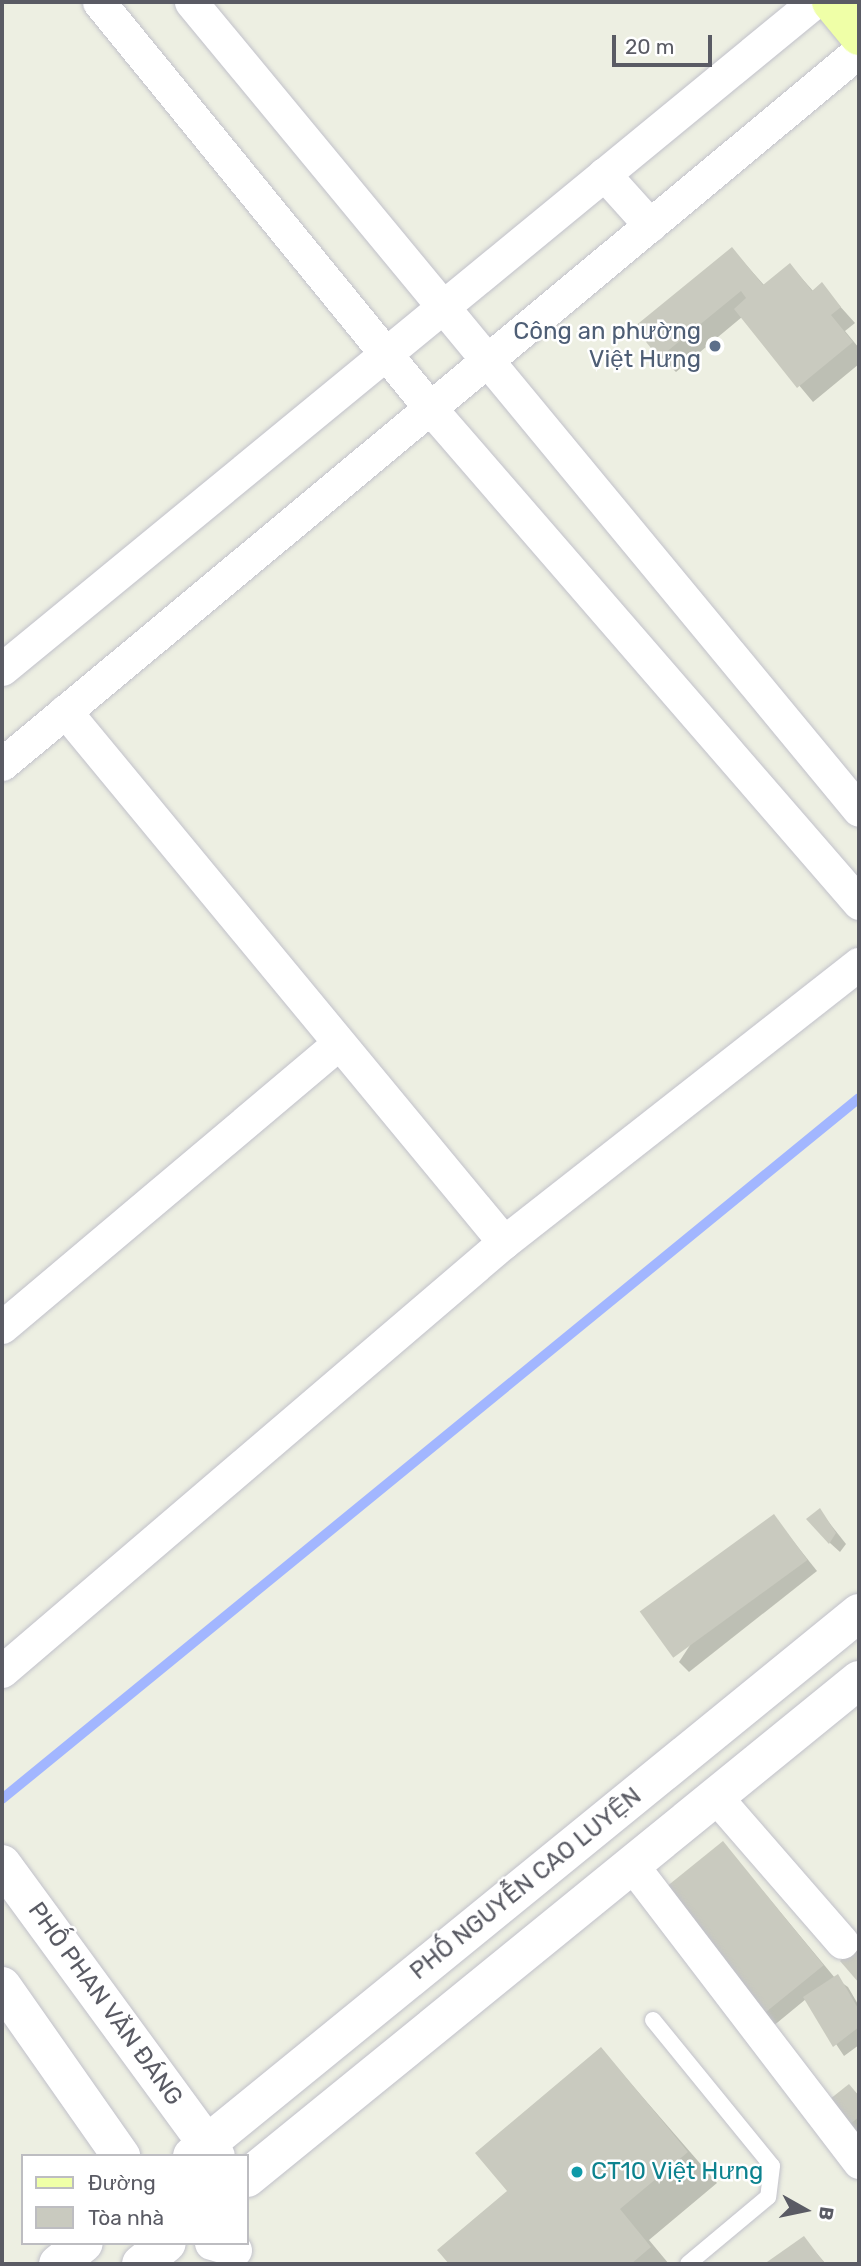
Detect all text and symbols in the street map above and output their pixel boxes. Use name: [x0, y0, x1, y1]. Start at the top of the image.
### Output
scale bar: [616, 21, 716, 65]
text: 20 m: [625, 34, 674, 59]
place label: Công an phường Việt Hưng: [513, 318, 701, 374]
marker: Công an phường Việt Hưng: [707, 338, 723, 354]
street label: PHỐ NGUYỄN CAO LUYỆN: [405, 1782, 647, 1986]
street label: PHỐ PHAN VĂN ĐÁNG: [21, 1897, 189, 2111]
legend: [21, 2154, 248, 2245]
place label: CT10 Việt Hưng: [591, 2158, 764, 2186]
marker: CT10 Việt Hưng: [569, 2164, 585, 2180]
text: Đường: [88, 2170, 156, 2195]
north arrow: [770, 2175, 840, 2245]
text: Tòa nhà: [88, 2205, 164, 2230]
text: B: [814, 2205, 839, 2222]

